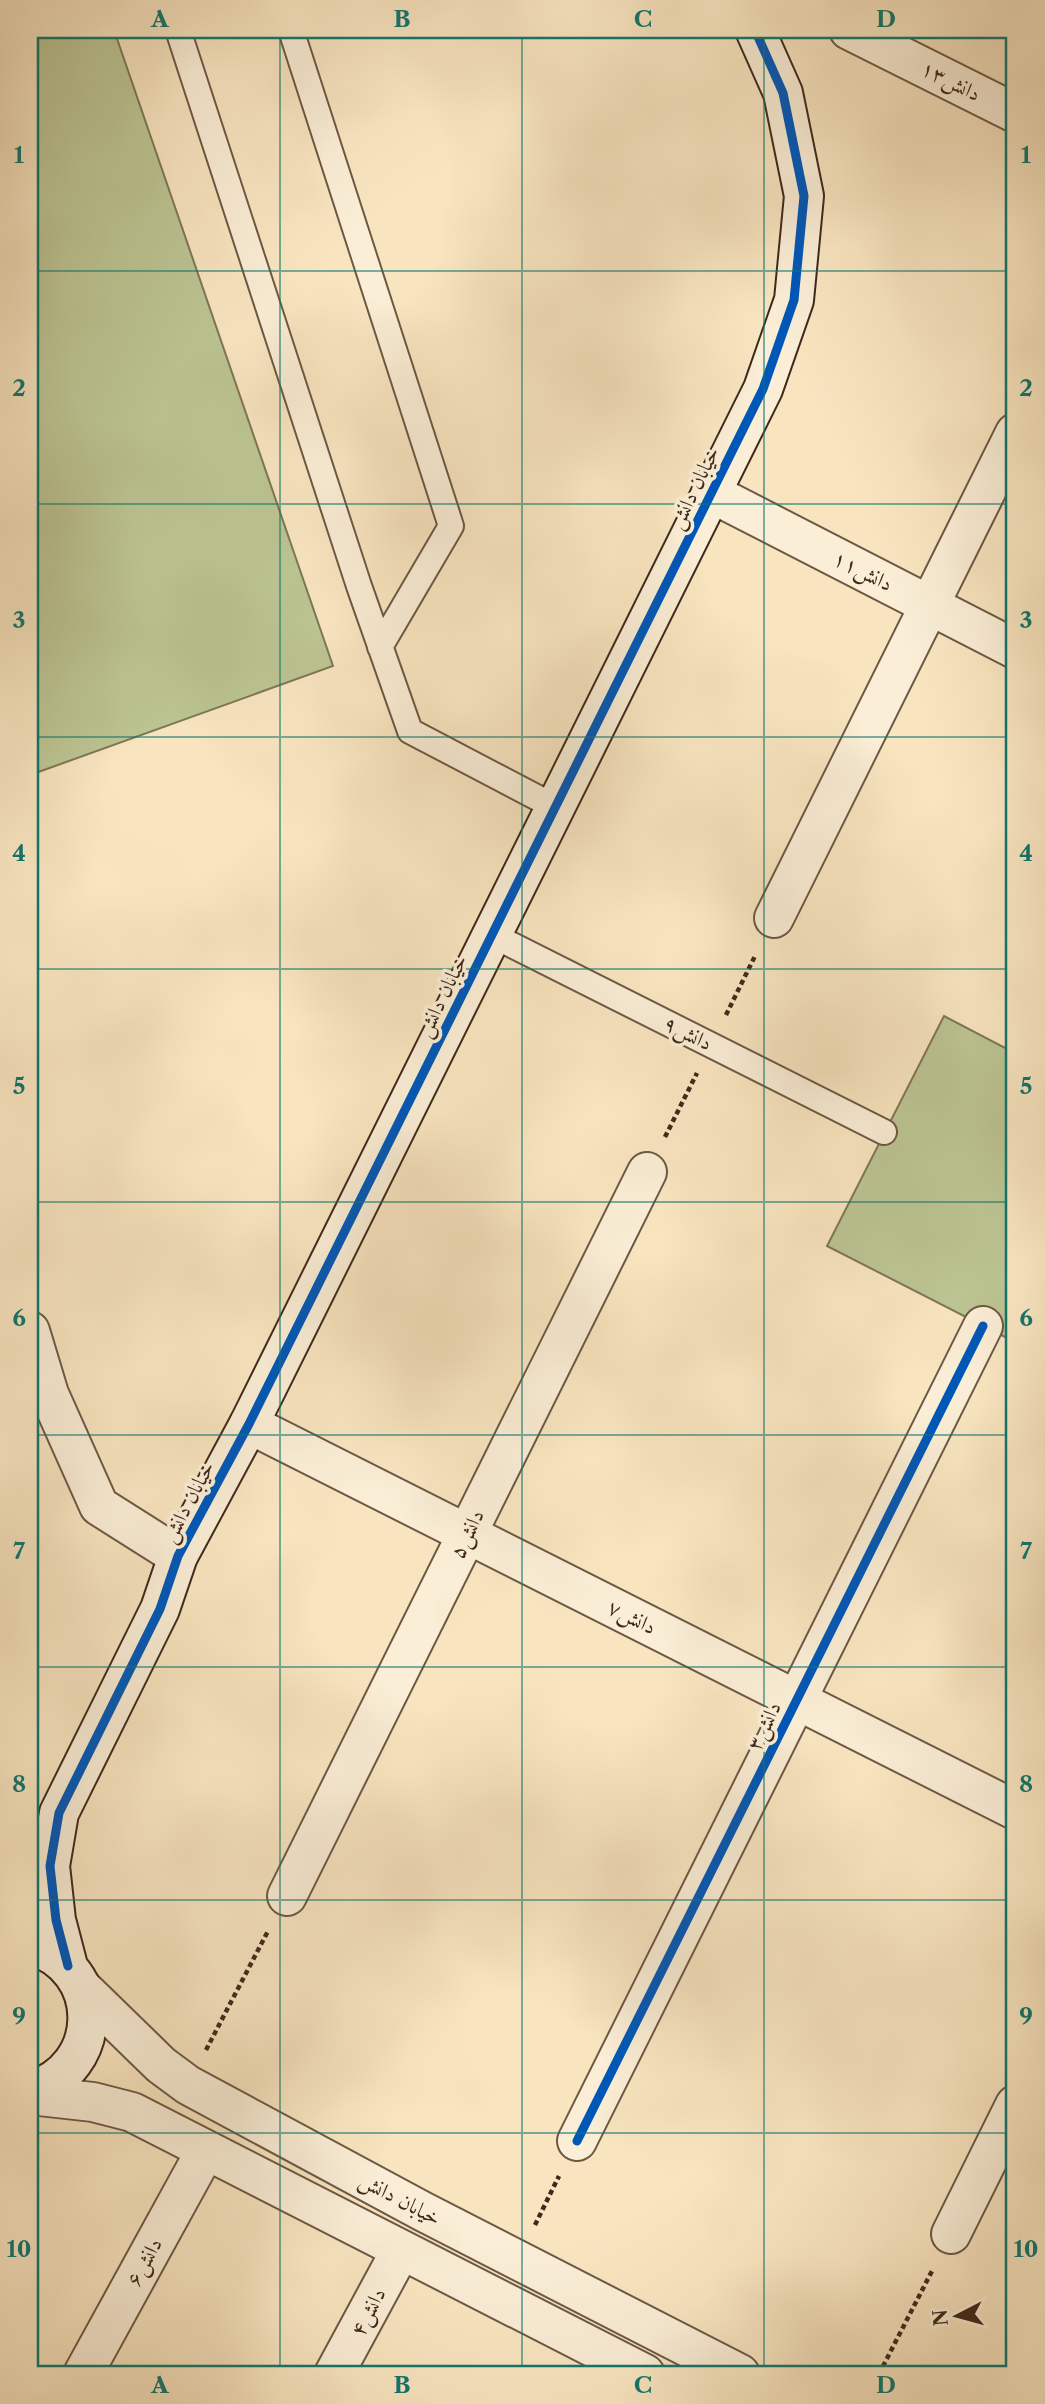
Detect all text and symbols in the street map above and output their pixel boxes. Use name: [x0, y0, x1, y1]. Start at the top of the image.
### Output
text: A: [150, 5, 170, 33]
text: B: [393, 5, 411, 33]
text: C: [634, 5, 652, 33]
text: D: [876, 5, 896, 33]
street label: دانش۱۳: [916, 55, 985, 108]
text: 1: [14, 141, 25, 169]
text: 1: [1021, 141, 1032, 169]
text: 2: [12, 374, 26, 402]
text: 2: [1019, 374, 1033, 402]
street label: خیابان دانش: [663, 442, 726, 534]
street label: دانش۱۱: [828, 545, 897, 598]
text: 3: [13, 606, 26, 634]
text: 3: [1020, 606, 1033, 634]
text: 4: [12, 839, 26, 867]
text: 4: [1019, 839, 1033, 867]
street label: خیابان دانش: [411, 950, 474, 1042]
street label: دانش۹: [659, 1010, 717, 1057]
text: 5: [13, 1072, 25, 1100]
text: 5: [1020, 1072, 1032, 1100]
text: 6: [12, 1304, 26, 1332]
text: 6: [1019, 1304, 1033, 1332]
street label: خیابان دانش: [156, 1457, 221, 1548]
street label: دانش۵: [444, 1505, 491, 1563]
text: 7: [13, 1537, 25, 1565]
text: 7: [1020, 1537, 1032, 1565]
street label: دانش۷: [603, 1594, 661, 1641]
street label: دانش۳: [741, 1697, 788, 1755]
text: 8: [12, 1770, 26, 1798]
text: 8: [1019, 1770, 1033, 1798]
text: 9: [12, 2002, 26, 2030]
text: 9: [1019, 2002, 1033, 2030]
street label: خیابان دانش: [354, 2167, 445, 2232]
street label: دانش۶: [120, 2233, 169, 2291]
text: 10: [7, 2235, 31, 2263]
text: 10: [1014, 2235, 1038, 2263]
north arrow: [922, 2282, 992, 2352]
street label: دانش۴: [345, 2283, 392, 2341]
text: N: [928, 2308, 953, 2327]
text: A: [150, 2371, 170, 2399]
text: B: [393, 2371, 411, 2399]
text: C: [634, 2371, 652, 2399]
text: D: [876, 2371, 896, 2399]

